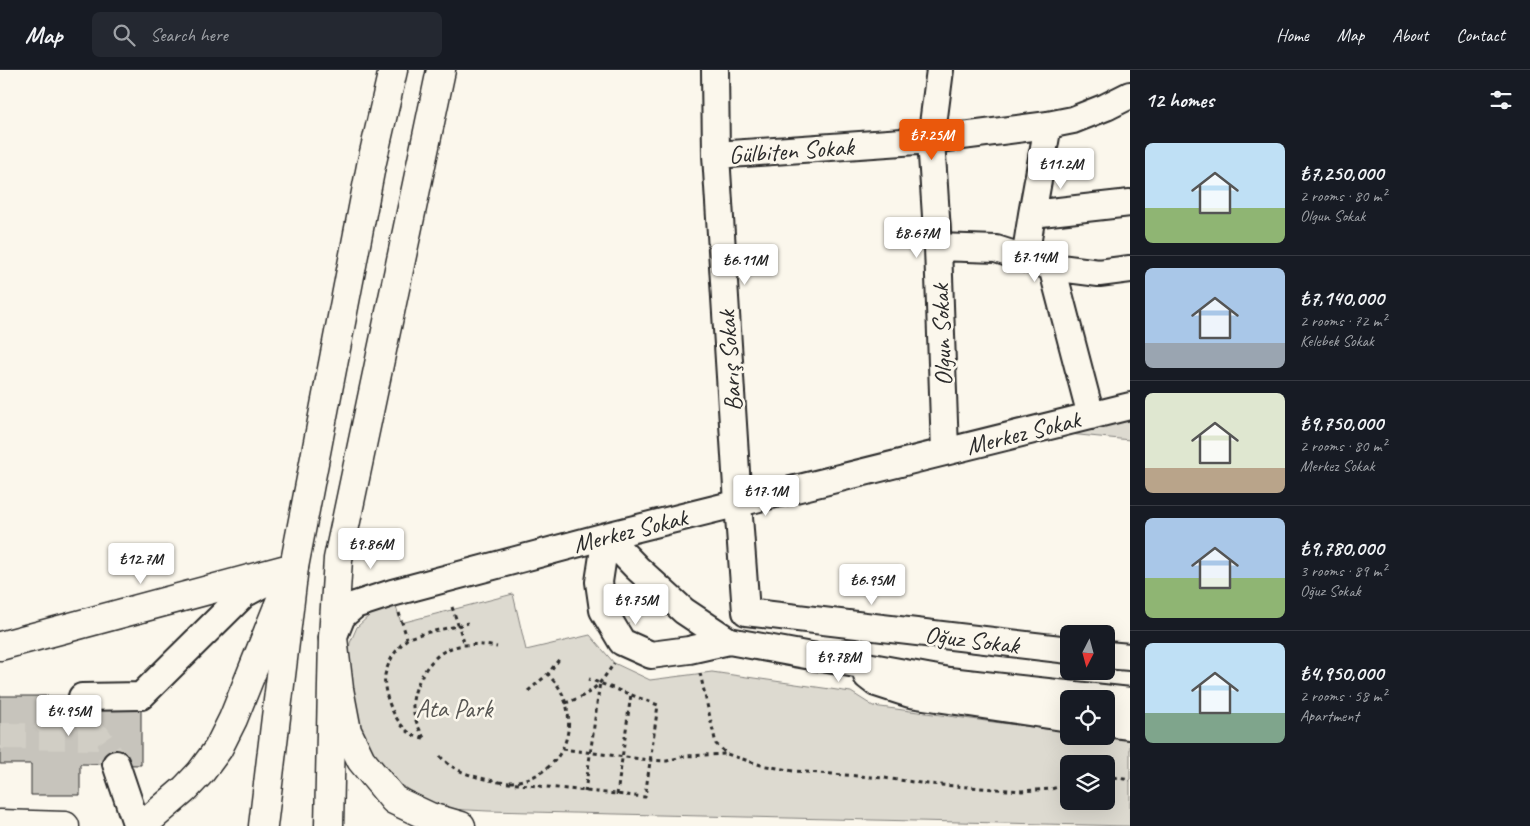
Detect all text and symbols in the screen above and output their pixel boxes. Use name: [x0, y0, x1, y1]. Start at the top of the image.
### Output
search box: [92, 12, 442, 57]
text: Map: [25, 20, 62, 50]
icon: search: [110, 21, 138, 49]
text: Search here: [150, 23, 228, 47]
text: Home: [1276, 24, 1309, 46]
text: Map: [1337, 24, 1364, 46]
text: About: [1392, 24, 1428, 46]
text: Contact: [1456, 24, 1505, 46]
icon: filters: [1487, 86, 1515, 114]
text: 12 homes: [1145, 87, 1214, 113]
pin: ₺7.25M: [891, 118, 973, 161]
text: ₺7.25M: [910, 125, 954, 145]
street label: Gülbiten Sokak: [728, 131, 856, 171]
pin: ₺11.2M: [1020, 148, 1102, 190]
text: ₺11.2M: [1039, 154, 1083, 174]
text: ₺7,250,000: [1300, 160, 1384, 186]
icon: home: [1185, 163, 1245, 223]
text: 2 rooms · 80 m²: [1300, 186, 1386, 206]
text: Olgun Sokak: [1300, 206, 1365, 226]
pin: ₺8.67M: [876, 216, 958, 259]
text: ₺8.67M: [895, 223, 939, 243]
pin: ₺7.14M: [994, 240, 1076, 283]
pin: ₺6.11M: [704, 244, 786, 286]
text: ₺7.14M: [1013, 247, 1057, 267]
text: ₺6.11M: [723, 250, 767, 270]
street label: Olgun Sokak: [924, 282, 960, 387]
text: ₺7,140,000: [1300, 285, 1384, 311]
icon: home: [1185, 288, 1245, 348]
street label: Barış Sokak: [710, 307, 749, 413]
text: 2 rooms · 72 m²: [1300, 311, 1386, 331]
text: Kelebek Sokak: [1300, 331, 1374, 351]
street label: Merkez Sokak: [963, 403, 1085, 463]
text: ₺9,750,000: [1300, 410, 1383, 436]
icon: home: [1185, 413, 1245, 473]
text: 2 rooms · 80 m²: [1300, 436, 1386, 456]
text: Merkez Sokak: [1300, 456, 1375, 476]
pin: ₺17.1M: [725, 474, 807, 517]
text: ₺17.1M: [744, 481, 788, 501]
street label: Merkez Sokak: [570, 501, 692, 561]
pin: ₺9.86M: [330, 528, 412, 570]
text: ₺9.86M: [349, 534, 393, 554]
text: ₺9,780,000: [1300, 535, 1384, 561]
icon: home: [1185, 538, 1245, 598]
pin: ₺12.7M: [100, 542, 182, 585]
text: ₺12.7M: [119, 549, 163, 569]
text: 3 rooms · 89 m²: [1300, 561, 1386, 581]
pin: ₺6.95M: [831, 564, 913, 606]
text: ₺6.95M: [850, 570, 894, 590]
text: Oğuz Sokak: [1300, 581, 1361, 601]
pin: ₺9.75M: [595, 584, 677, 626]
text: ₺9.75M: [614, 590, 658, 610]
street label: Oğuz Sokak: [923, 618, 1023, 662]
north arrow: [1060, 625, 1115, 680]
map controls: [1060, 625, 1115, 810]
pin: ₺9.78M: [798, 640, 880, 683]
text: ₺9.78M: [817, 647, 861, 667]
text: ₺4,950,000: [1300, 660, 1383, 686]
icon: home: [1185, 663, 1245, 723]
text: 2 rooms · 58 m²: [1300, 686, 1386, 706]
button: locate: [1060, 690, 1115, 745]
park label: Ata Park: [416, 693, 494, 725]
pin: ₺4.95M: [28, 694, 110, 737]
text: ₺4.95M: [47, 701, 91, 721]
text: Apartment: [1300, 706, 1359, 726]
button: layers: [1060, 755, 1115, 810]

